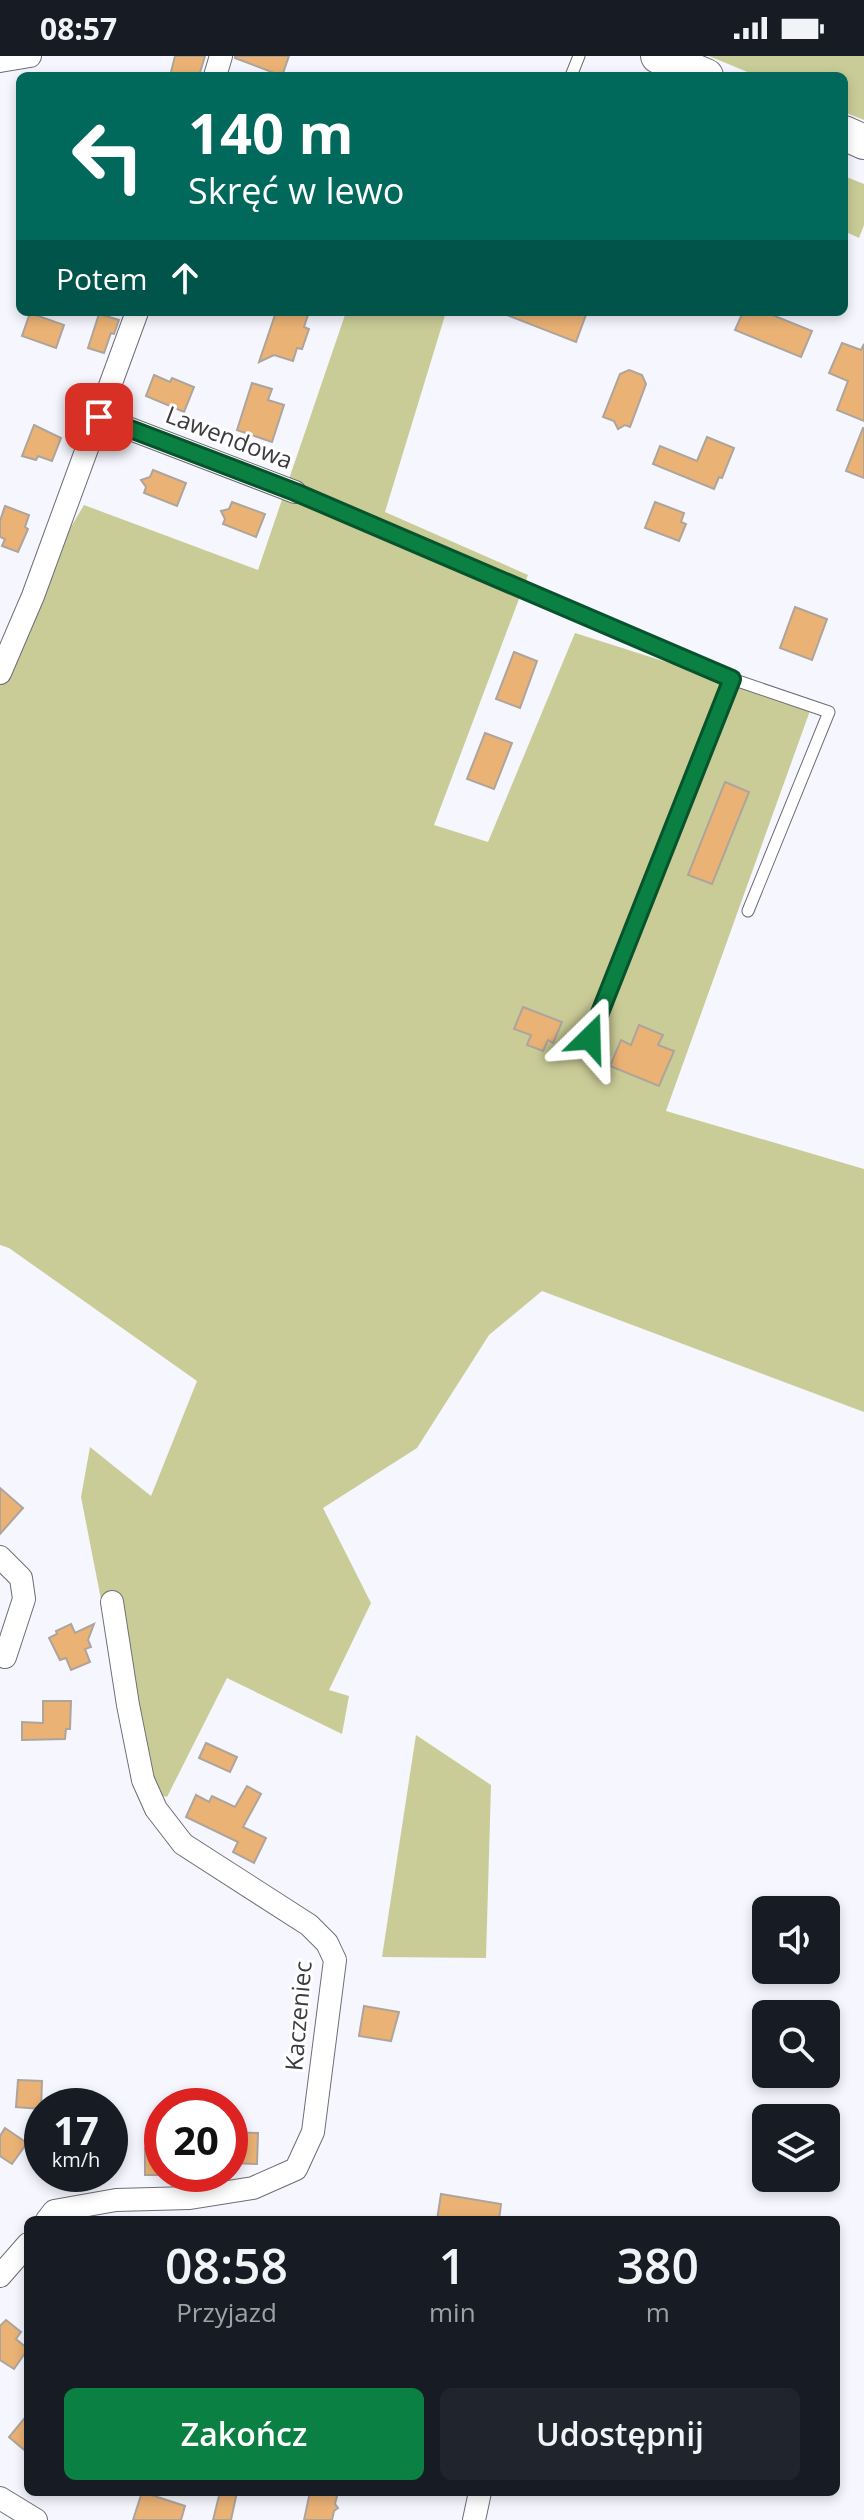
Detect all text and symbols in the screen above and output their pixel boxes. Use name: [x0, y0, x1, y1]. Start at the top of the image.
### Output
text: 08:57: [40, 8, 117, 49]
text: 140 m: [188, 94, 354, 170]
icon: left: [56, 104, 160, 208]
text: Skręć w lewo: [188, 166, 404, 215]
icon: ahead: [163, 256, 207, 300]
text: Potem: [56, 258, 147, 299]
pin: [65, 383, 133, 451]
icon: arrive: [77, 395, 121, 439]
street label: Lawendowa: [161, 397, 298, 476]
position arrow: [548, 996, 632, 1080]
map controls: [752, 1896, 840, 2192]
button: sound: [752, 1896, 840, 1984]
street label: Kaczeniec: [276, 1960, 319, 2072]
button: search: [752, 2000, 840, 2088]
speed limit sign: 20: [144, 2088, 248, 2192]
text: 17: [53, 2102, 99, 2157]
button: layers: [752, 2104, 840, 2192]
text: km/h: [52, 2146, 100, 2173]
text: 08:58: [165, 2233, 288, 2298]
text: 1: [439, 2233, 466, 2298]
text: 380: [617, 2233, 699, 2298]
text: Przyjazd: [176, 2294, 277, 2330]
text: min: [429, 2294, 476, 2330]
text: m: [646, 2294, 670, 2330]
button: Zakończ: [64, 2388, 424, 2480]
button: Udostępnij: [440, 2388, 800, 2480]

